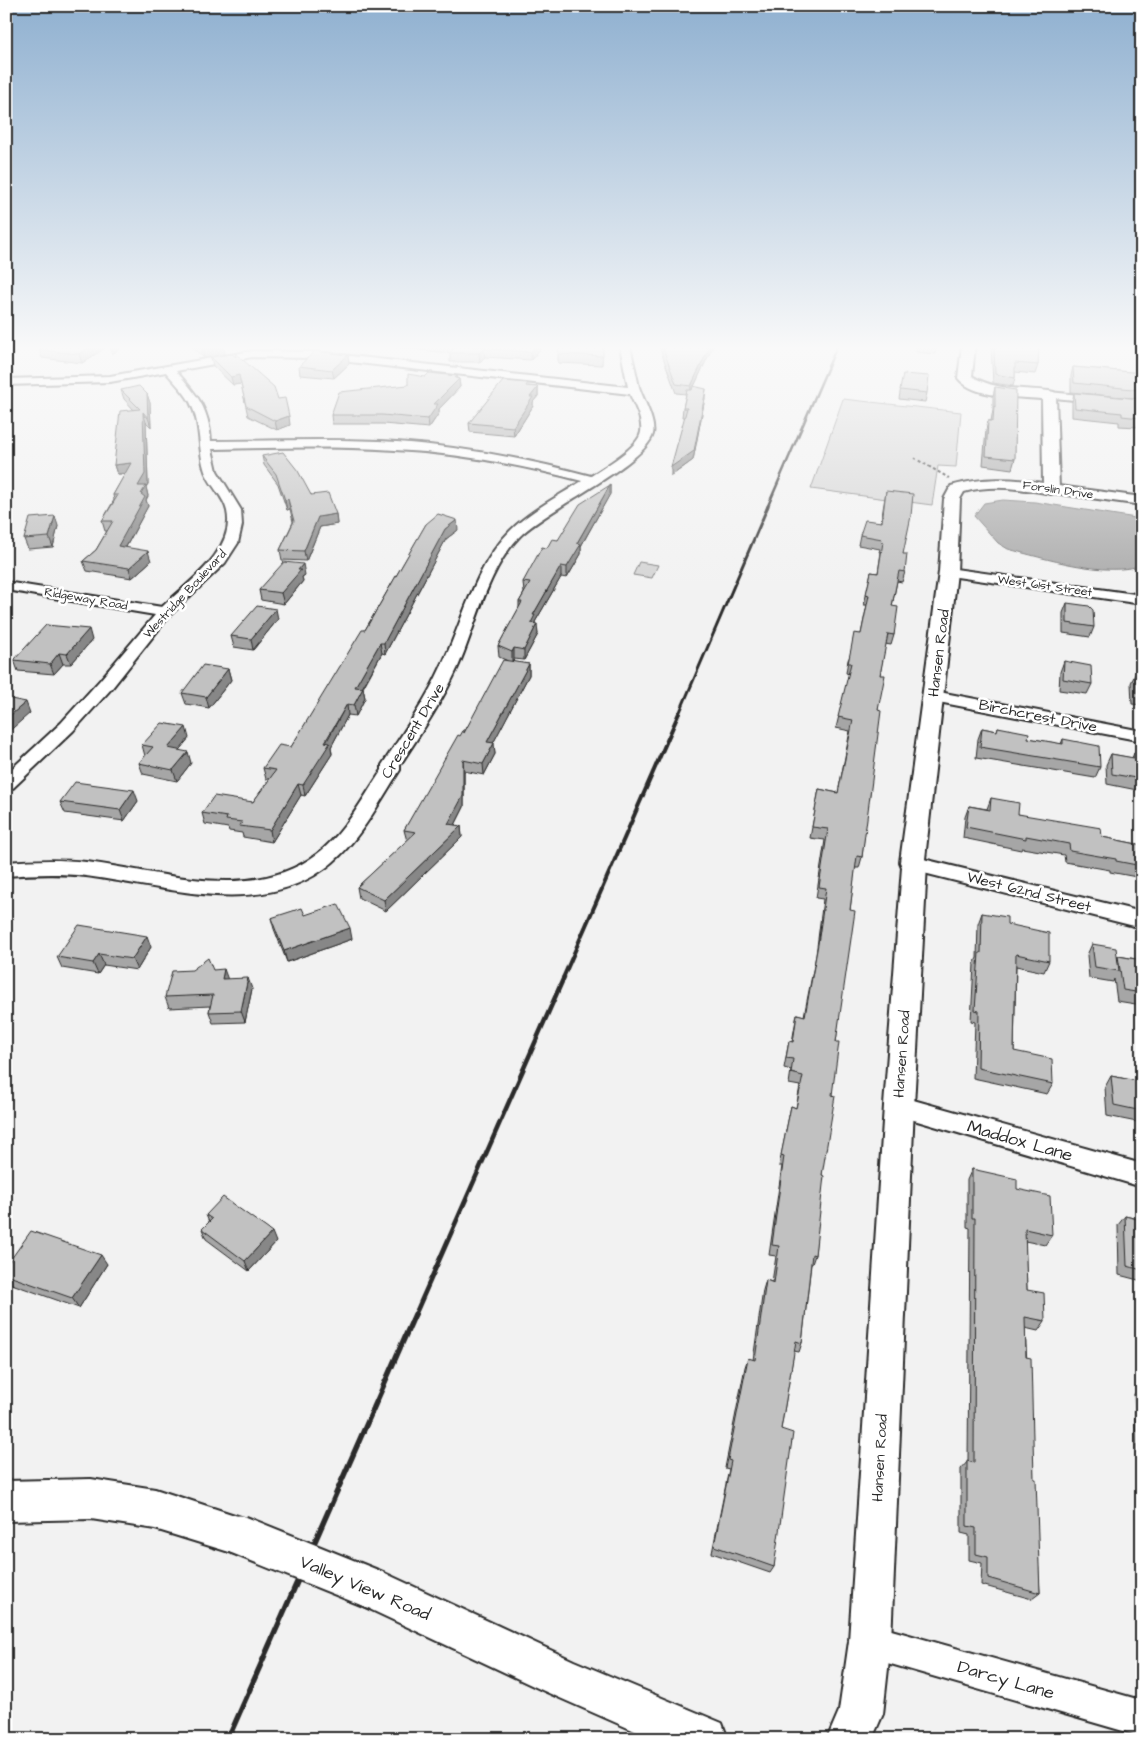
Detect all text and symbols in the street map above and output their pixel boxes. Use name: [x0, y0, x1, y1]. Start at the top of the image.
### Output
street label: Forslin Drive: [1022, 477, 1095, 503]
street label: Westridge Boulevard: [139, 546, 231, 643]
street label: West 61st Street: [997, 571, 1093, 601]
street label: Ridgeway Road: [43, 583, 129, 616]
street label: Hansen Road: [923, 608, 955, 698]
street label: Crescent Drive: [376, 679, 450, 783]
street label: Birchcrest Drive: [977, 694, 1099, 738]
street label: West 62nd Street: [965, 866, 1093, 918]
street label: Hansen Road: [888, 1009, 916, 1099]
street label: Maddox Lane: [964, 1114, 1076, 1168]
street label: Hansen Road: [867, 1413, 893, 1502]
street label: Valley View Road: [295, 1549, 434, 1628]
street label: Darcy Lane: [954, 1654, 1058, 1707]

